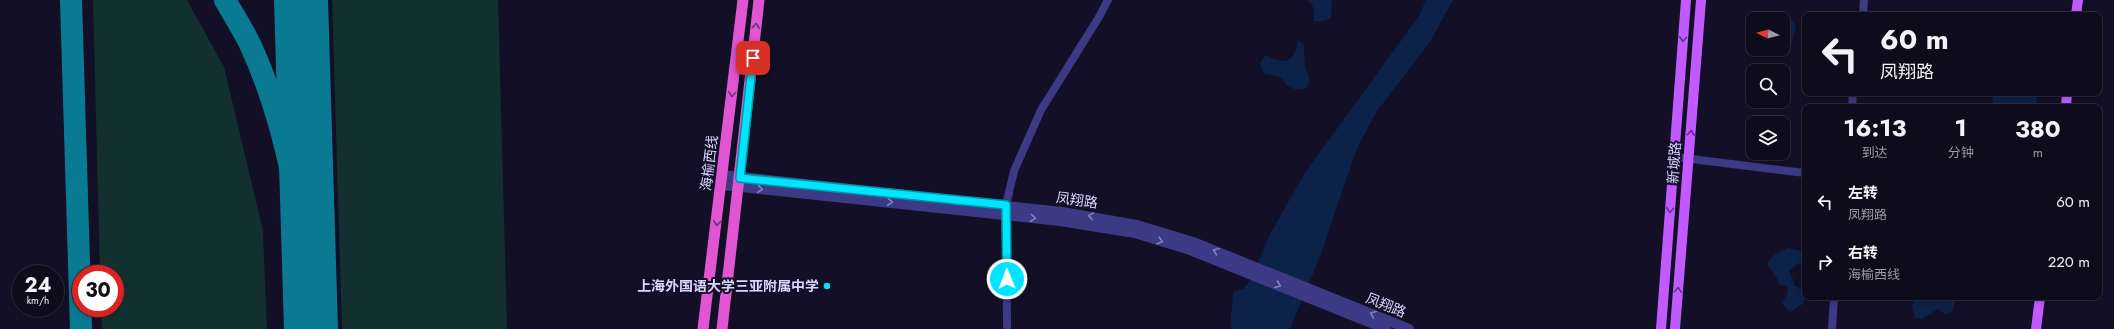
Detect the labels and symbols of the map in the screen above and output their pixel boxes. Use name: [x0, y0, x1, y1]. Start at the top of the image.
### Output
north arrow: [1746, 12, 1790, 56]
one-way arrow: [752, 23, 761, 29]
one-way arrow: [1679, 36, 1688, 42]
pin: [736, 41, 770, 75]
one-way arrow: [728, 91, 737, 97]
one-way arrow: [1686, 130, 1695, 136]
street label: 海榆西线: [696, 134, 722, 192]
street label: 新城路: [1663, 141, 1685, 185]
one-way arrow: [757, 184, 763, 193]
street label: 凤翔路: [1055, 187, 1099, 213]
one-way arrow: [887, 198, 893, 207]
one-way arrow: [1666, 207, 1675, 213]
one-way arrow: [1088, 212, 1094, 221]
one-way arrow: [1030, 213, 1036, 222]
one-way arrow: [713, 220, 722, 227]
one-way arrow: [1157, 236, 1164, 245]
one-way arrow: [1212, 247, 1219, 255]
position arrow: [986, 258, 1028, 300]
speed limit sign: 30: [72, 265, 124, 317]
place label: 上海外国语大学三亚附属中学: [637, 276, 819, 296]
marker: 上海外国语大学三亚附属中学: [822, 281, 832, 291]
one-way arrow: [1275, 281, 1282, 289]
one-way arrow: [1674, 287, 1683, 293]
street label: 凤翔路: [1363, 288, 1409, 322]
one-way arrow: [1370, 311, 1377, 319]

